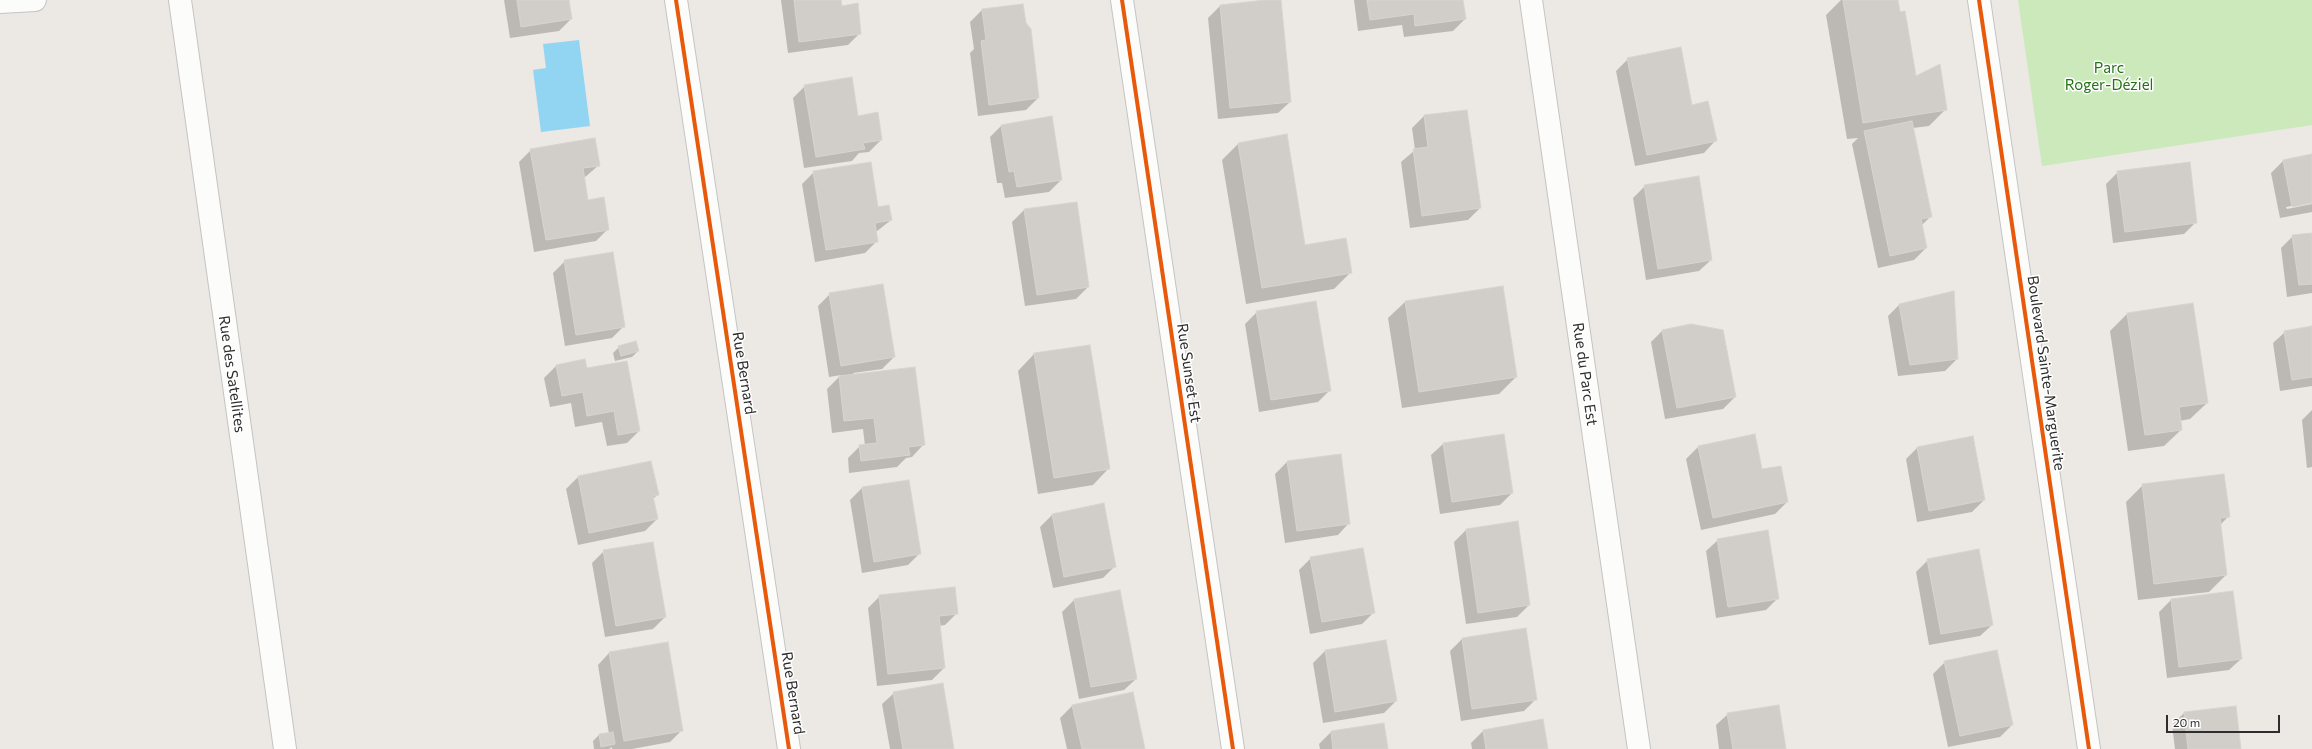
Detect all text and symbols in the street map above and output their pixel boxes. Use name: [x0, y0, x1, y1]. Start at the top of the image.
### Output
park label: Parc Roger-Déziel: [2065, 59, 2153, 94]
street label: Boulevard Sainte-Marguerite: [2023, 274, 2069, 472]
street label: Rue des Satellites: [215, 314, 249, 434]
street label: Rue du Parc Est: [1569, 321, 1601, 427]
street label: Rue Sunset Est: [1173, 322, 1205, 424]
street label: Rue Bernard: [729, 330, 759, 416]
street label: Rue Bernard: [778, 650, 808, 736]
scale bar: [2168, 707, 2282, 733]
text: 20 m: [2173, 715, 2200, 729]

